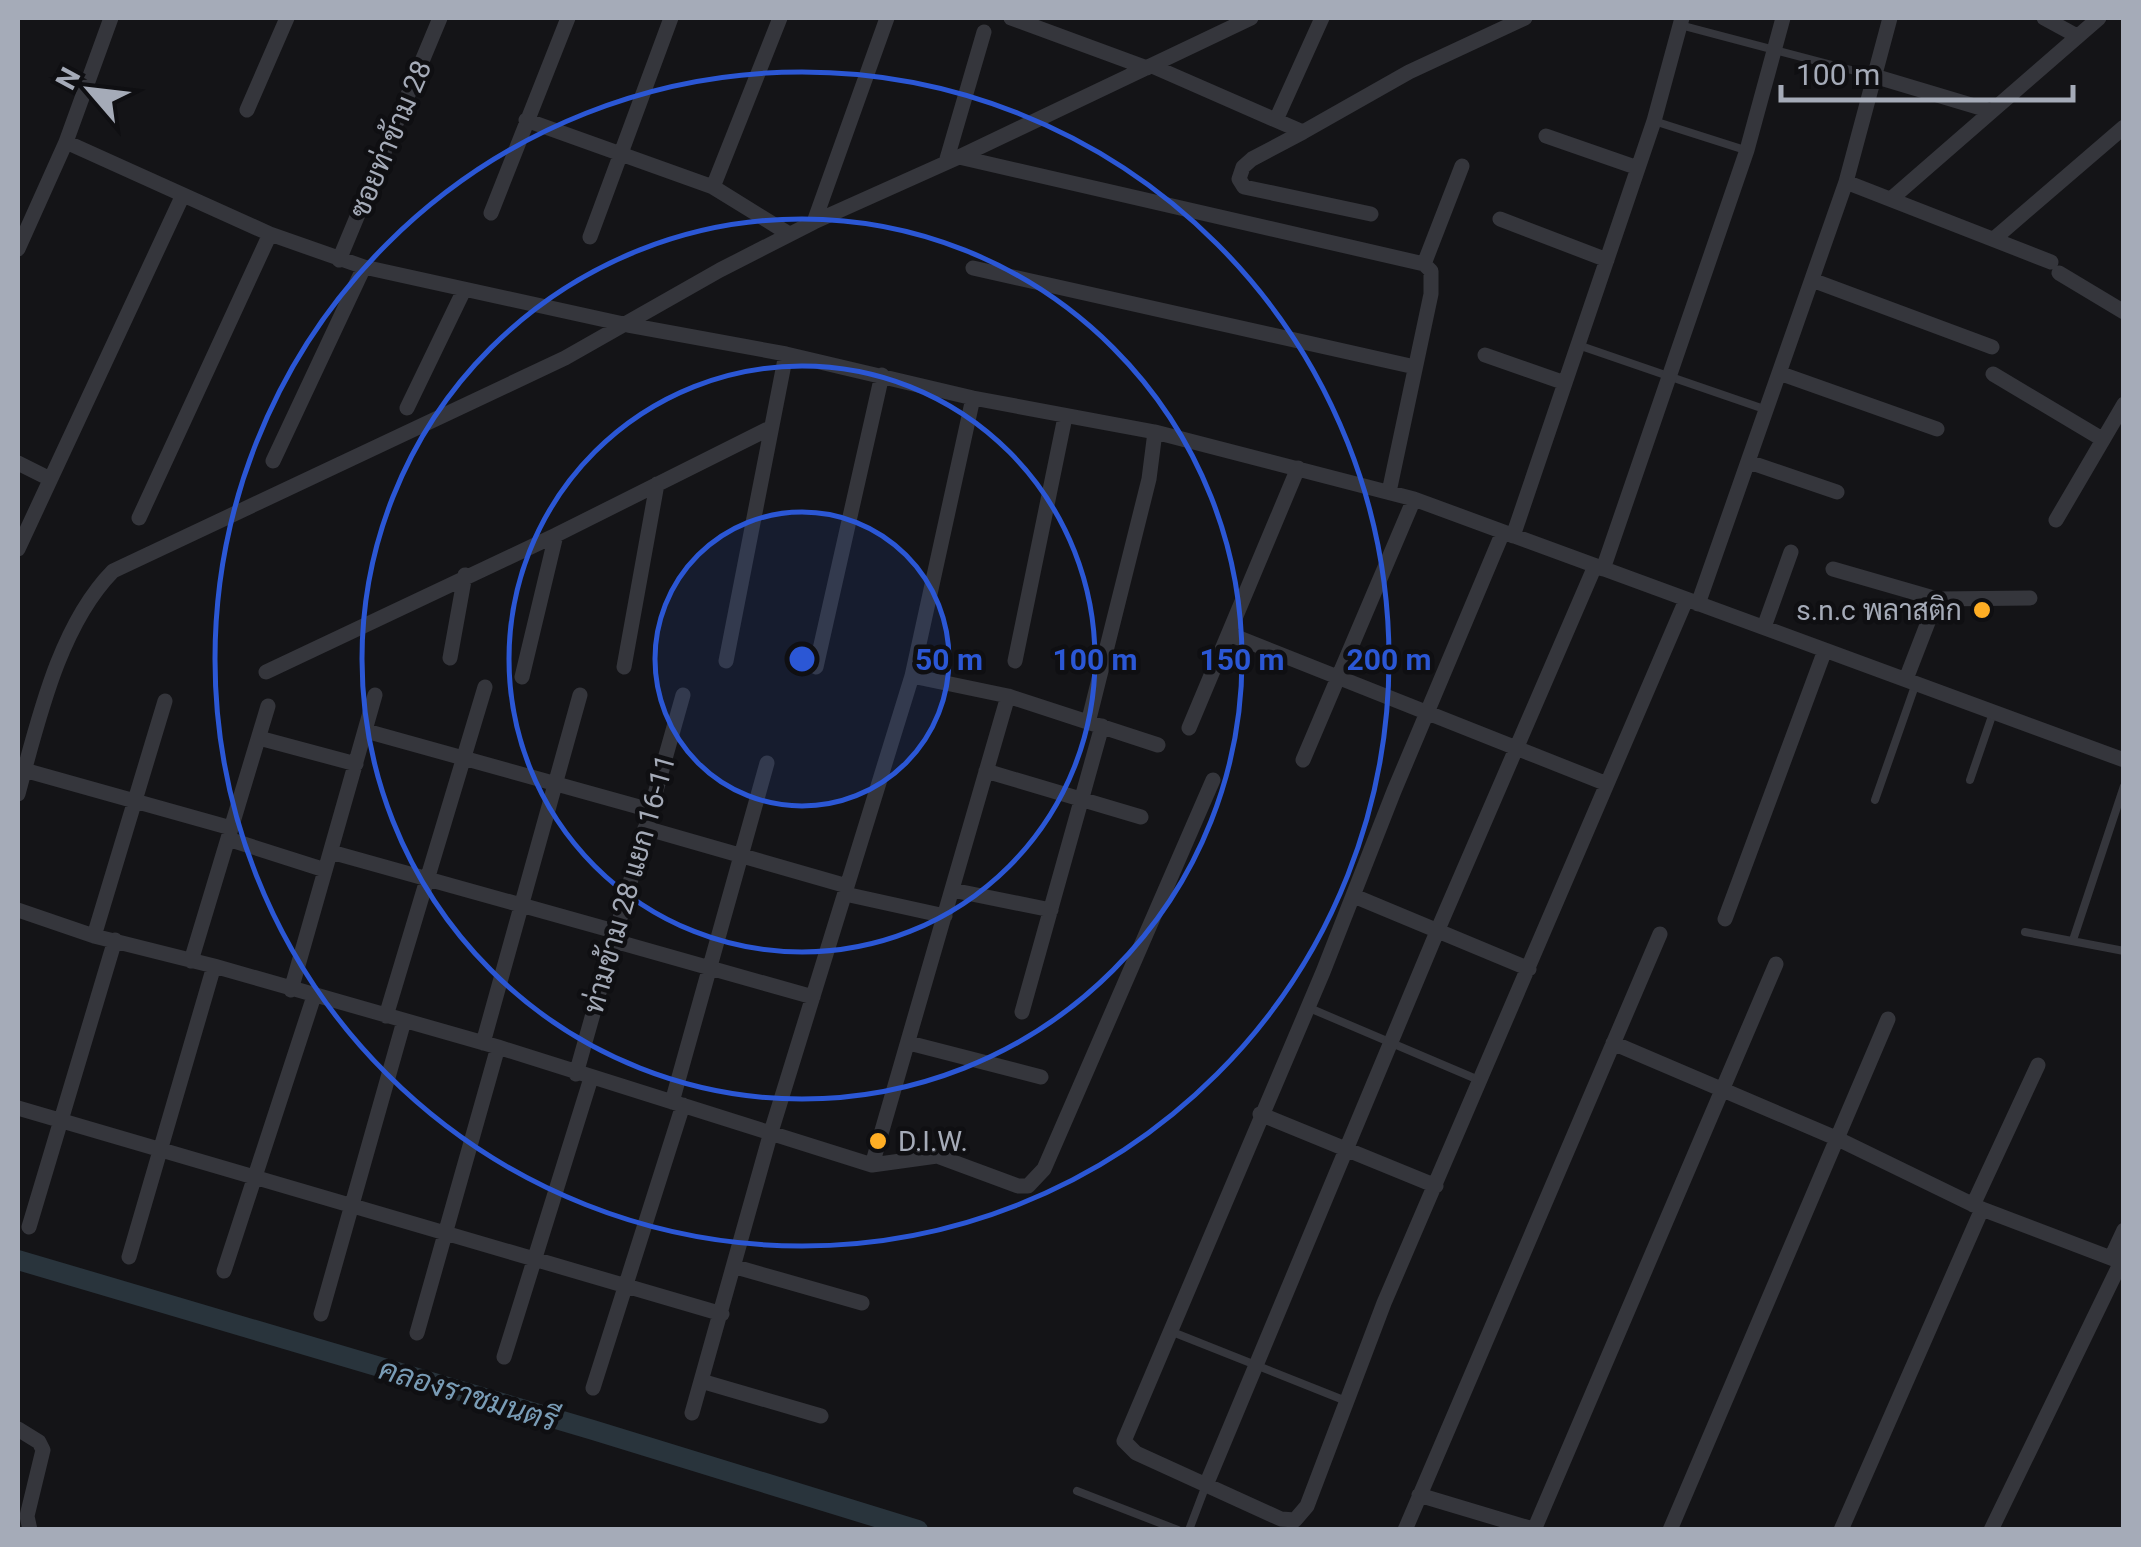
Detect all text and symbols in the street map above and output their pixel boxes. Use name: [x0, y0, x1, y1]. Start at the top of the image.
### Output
north arrow: [40, 40, 140, 140]
scale bar: [1781, 40, 2074, 102]
street label: ซอยท่าข้าม 28: [341, 55, 438, 223]
text: 100 m: [1796, 57, 1880, 92]
text: N: [49, 62, 88, 95]
place label: s.n.c พลาสติก: [1796, 594, 1962, 627]
marker: s.n.c พลาสติก: [1971, 599, 1993, 621]
centre of rings: [784, 641, 820, 677]
text: 50 m: [915, 642, 983, 677]
text: 100 m: [1052, 642, 1138, 677]
text: 150 m: [1199, 642, 1285, 677]
text: 200 m: [1346, 642, 1432, 677]
street label: ท่ามข้าม 28 แยก 16-11: [575, 750, 682, 1017]
place label: D.I.W.: [898, 1125, 968, 1158]
marker: D.I.W.: [867, 1130, 889, 1152]
water label: คลองราชมนตรี: [375, 1350, 564, 1439]

